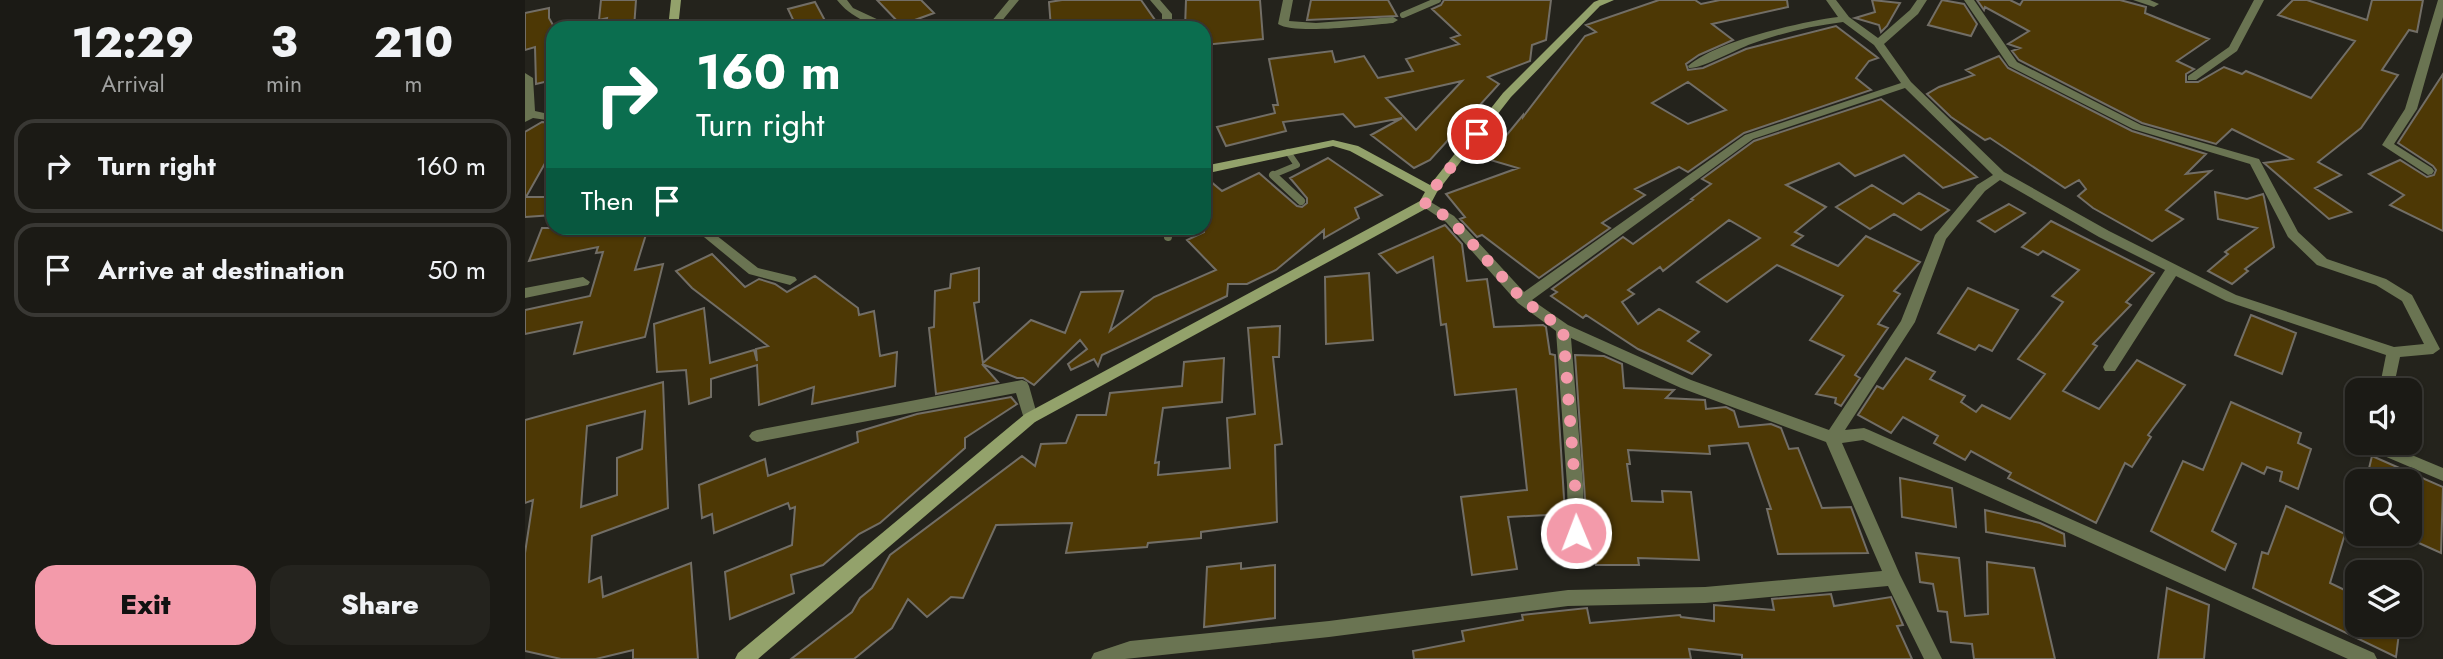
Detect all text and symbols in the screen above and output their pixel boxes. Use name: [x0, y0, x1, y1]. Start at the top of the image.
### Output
text: 12:29: [72, 12, 194, 73]
text: 3: [271, 12, 298, 73]
text: 210: [374, 12, 453, 73]
text: 160 m: [696, 37, 841, 107]
icon: right: [581, 49, 672, 140]
text: Arrival: [101, 67, 165, 101]
text: min: [266, 67, 302, 101]
text: m: [405, 67, 422, 101]
text: Turn right: [696, 102, 825, 148]
pin: [1447, 104, 1507, 164]
icon: arrive: [1458, 115, 1496, 153]
icon: right: [39, 147, 77, 185]
text: Turn right: [98, 147, 216, 185]
text: 160 m: [416, 147, 486, 185]
text: Then: [581, 182, 634, 220]
icon: arrive: [648, 182, 686, 220]
icon: arrive: [39, 251, 77, 289]
text: Arrive at destination: [98, 251, 345, 289]
text: 50 m: [428, 251, 486, 289]
map controls: [2345, 378, 2422, 637]
button: sound: [2345, 378, 2422, 455]
button: search: [2345, 469, 2422, 546]
position arrow: [1539, 496, 1613, 570]
button: layers: [2345, 560, 2422, 637]
button: Exit: [35, 565, 256, 645]
button: Share: [270, 565, 490, 645]

